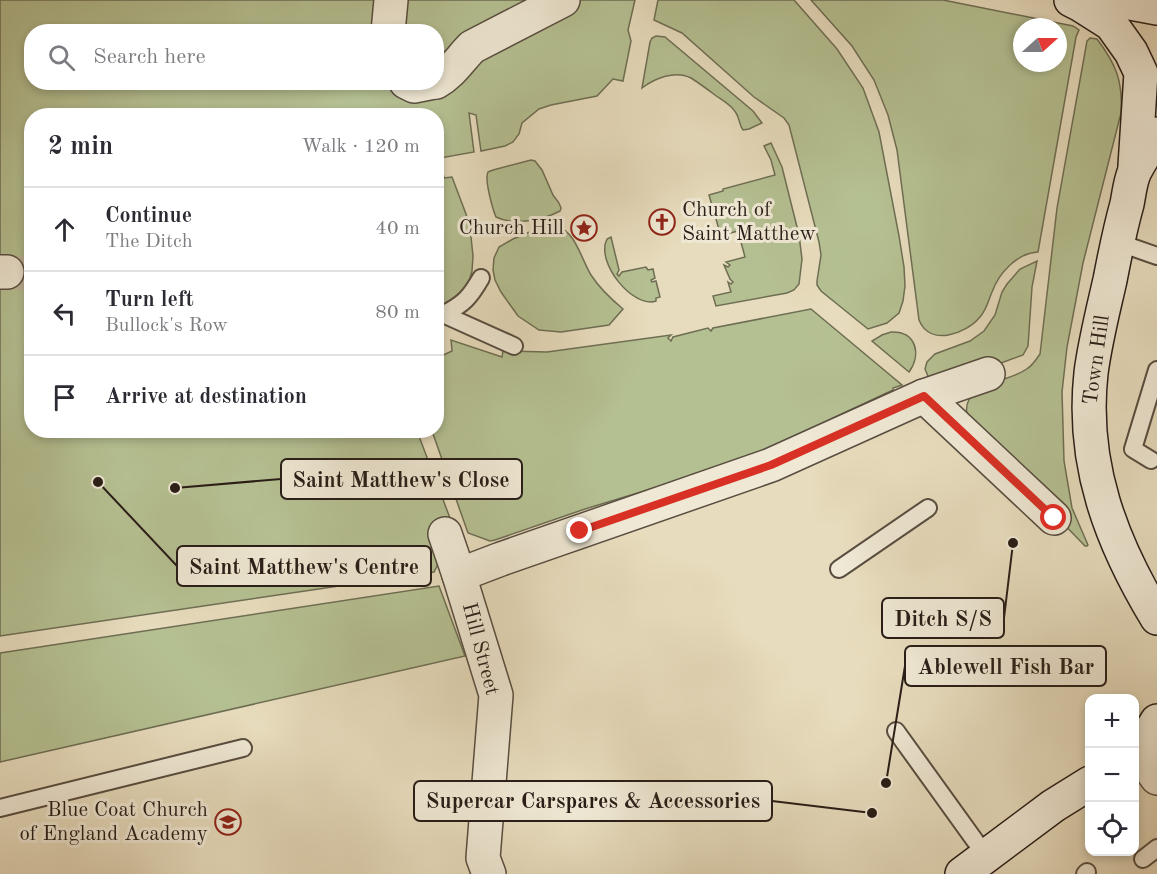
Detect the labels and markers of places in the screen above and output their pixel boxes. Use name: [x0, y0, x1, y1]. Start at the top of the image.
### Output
place label: Church of Saint Matthew: [682, 200, 816, 245]
church icon: Church of Saint Matthew: [647, 207, 677, 237]
place icon: Church Hill: [569, 213, 599, 243]
place label: Church Hill: [459, 218, 564, 239]
callout: Saint Matthew's Close: [281, 459, 522, 499]
callout: Saint Matthew's Centre: [177, 546, 431, 586]
callout: Ditch S/S: [882, 598, 1004, 638]
callout: Ablewell Fish Bar: [905, 646, 1106, 686]
callout: Supercar Carspares & Accessories: [414, 781, 772, 821]
place label: Blue Coat Church of England Academy: [19, 800, 208, 845]
school or university icon: Blue Coat Church of England Academy: [213, 807, 243, 837]

